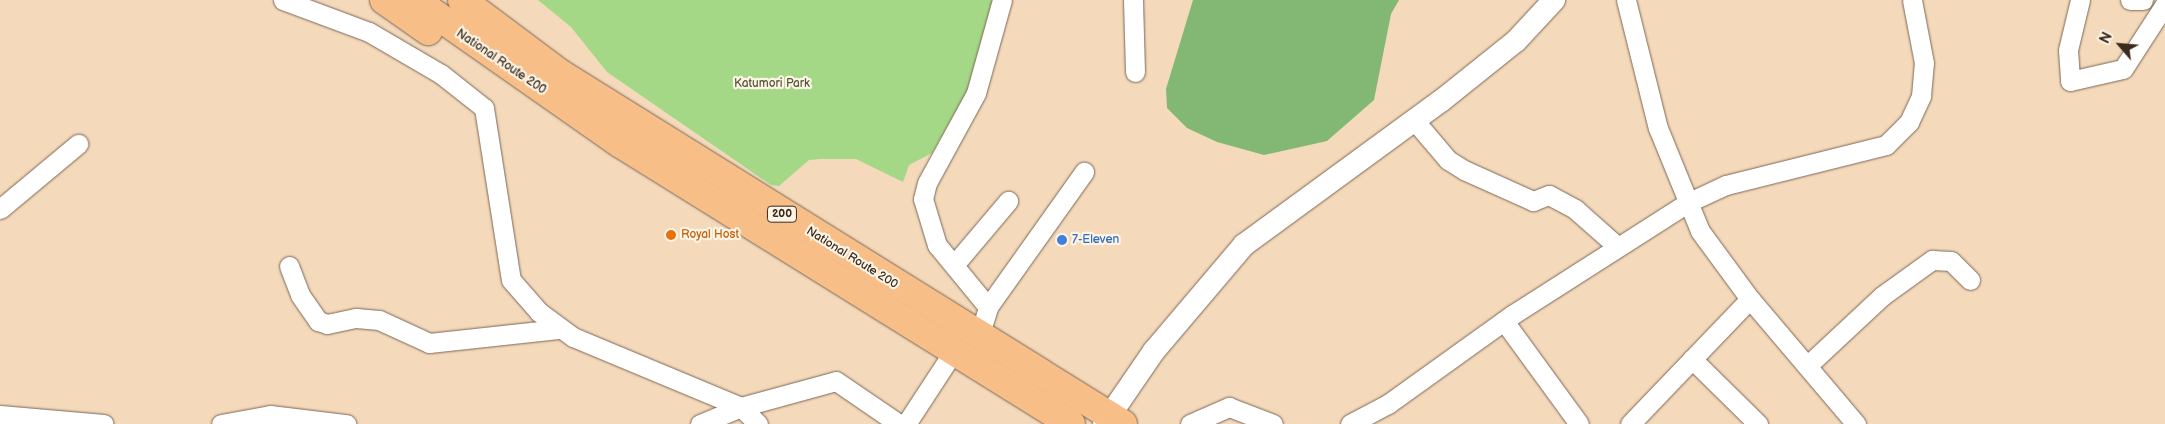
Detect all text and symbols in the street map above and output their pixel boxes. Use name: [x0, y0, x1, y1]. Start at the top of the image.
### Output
north arrow: [2095, 20, 2145, 70]
street label: National Route 200: [453, 27, 549, 97]
text: N: [2096, 29, 2116, 47]
park label: Katumori Park: [734, 77, 810, 91]
road number: 200: [766, 205, 798, 222]
street label: National Route 200: [803, 224, 901, 292]
place label: Royal Host: [681, 228, 739, 242]
marker: Royal Host: [665, 229, 677, 241]
place label: 7-Eleven: [1072, 233, 1119, 247]
marker: 7-Eleven: [1056, 234, 1068, 246]

